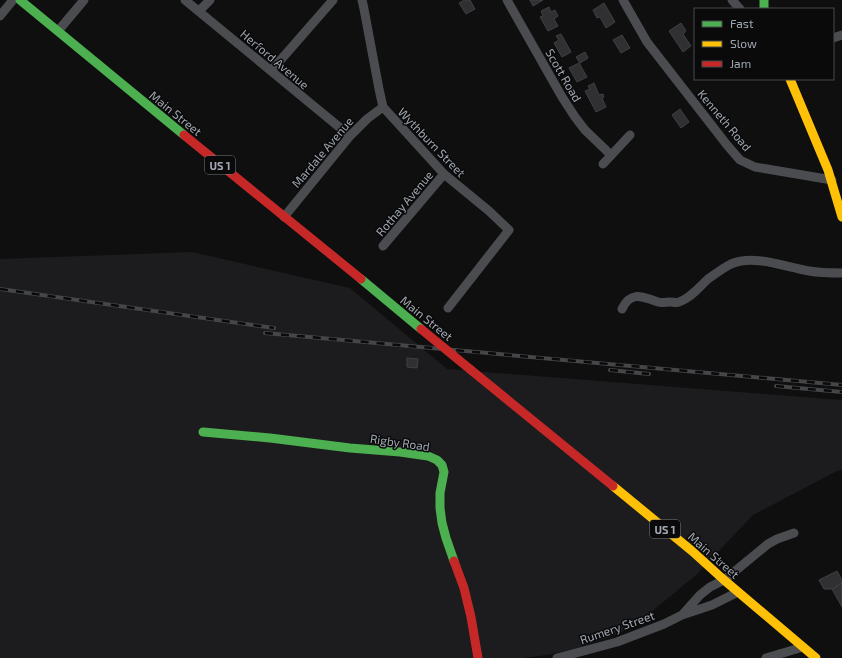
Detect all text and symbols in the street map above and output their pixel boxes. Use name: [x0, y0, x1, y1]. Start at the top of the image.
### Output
legend: [694, 8, 834, 80]
text: Fast: [730, 16, 754, 30]
street label: Herford Avenue: [238, 26, 312, 92]
text: Slow: [730, 36, 757, 50]
street label: Scott Road: [543, 46, 585, 104]
text: Jam: [730, 56, 751, 70]
street label: Kenneth Road: [695, 87, 755, 153]
street label: Main Street: [147, 88, 205, 139]
street label: Wythburn Street: [395, 104, 469, 180]
street label: Mardale Avenue: [288, 114, 356, 190]
road number: US 1: [205, 156, 235, 174]
street label: Rothay Avenue: [373, 167, 435, 239]
street label: Main Street: [398, 293, 456, 344]
street label: Rigby Road: [369, 431, 431, 453]
road number: US 1: [650, 520, 680, 538]
street label: Main Street: [686, 529, 743, 581]
street label: Rumery Street: [578, 608, 657, 646]

